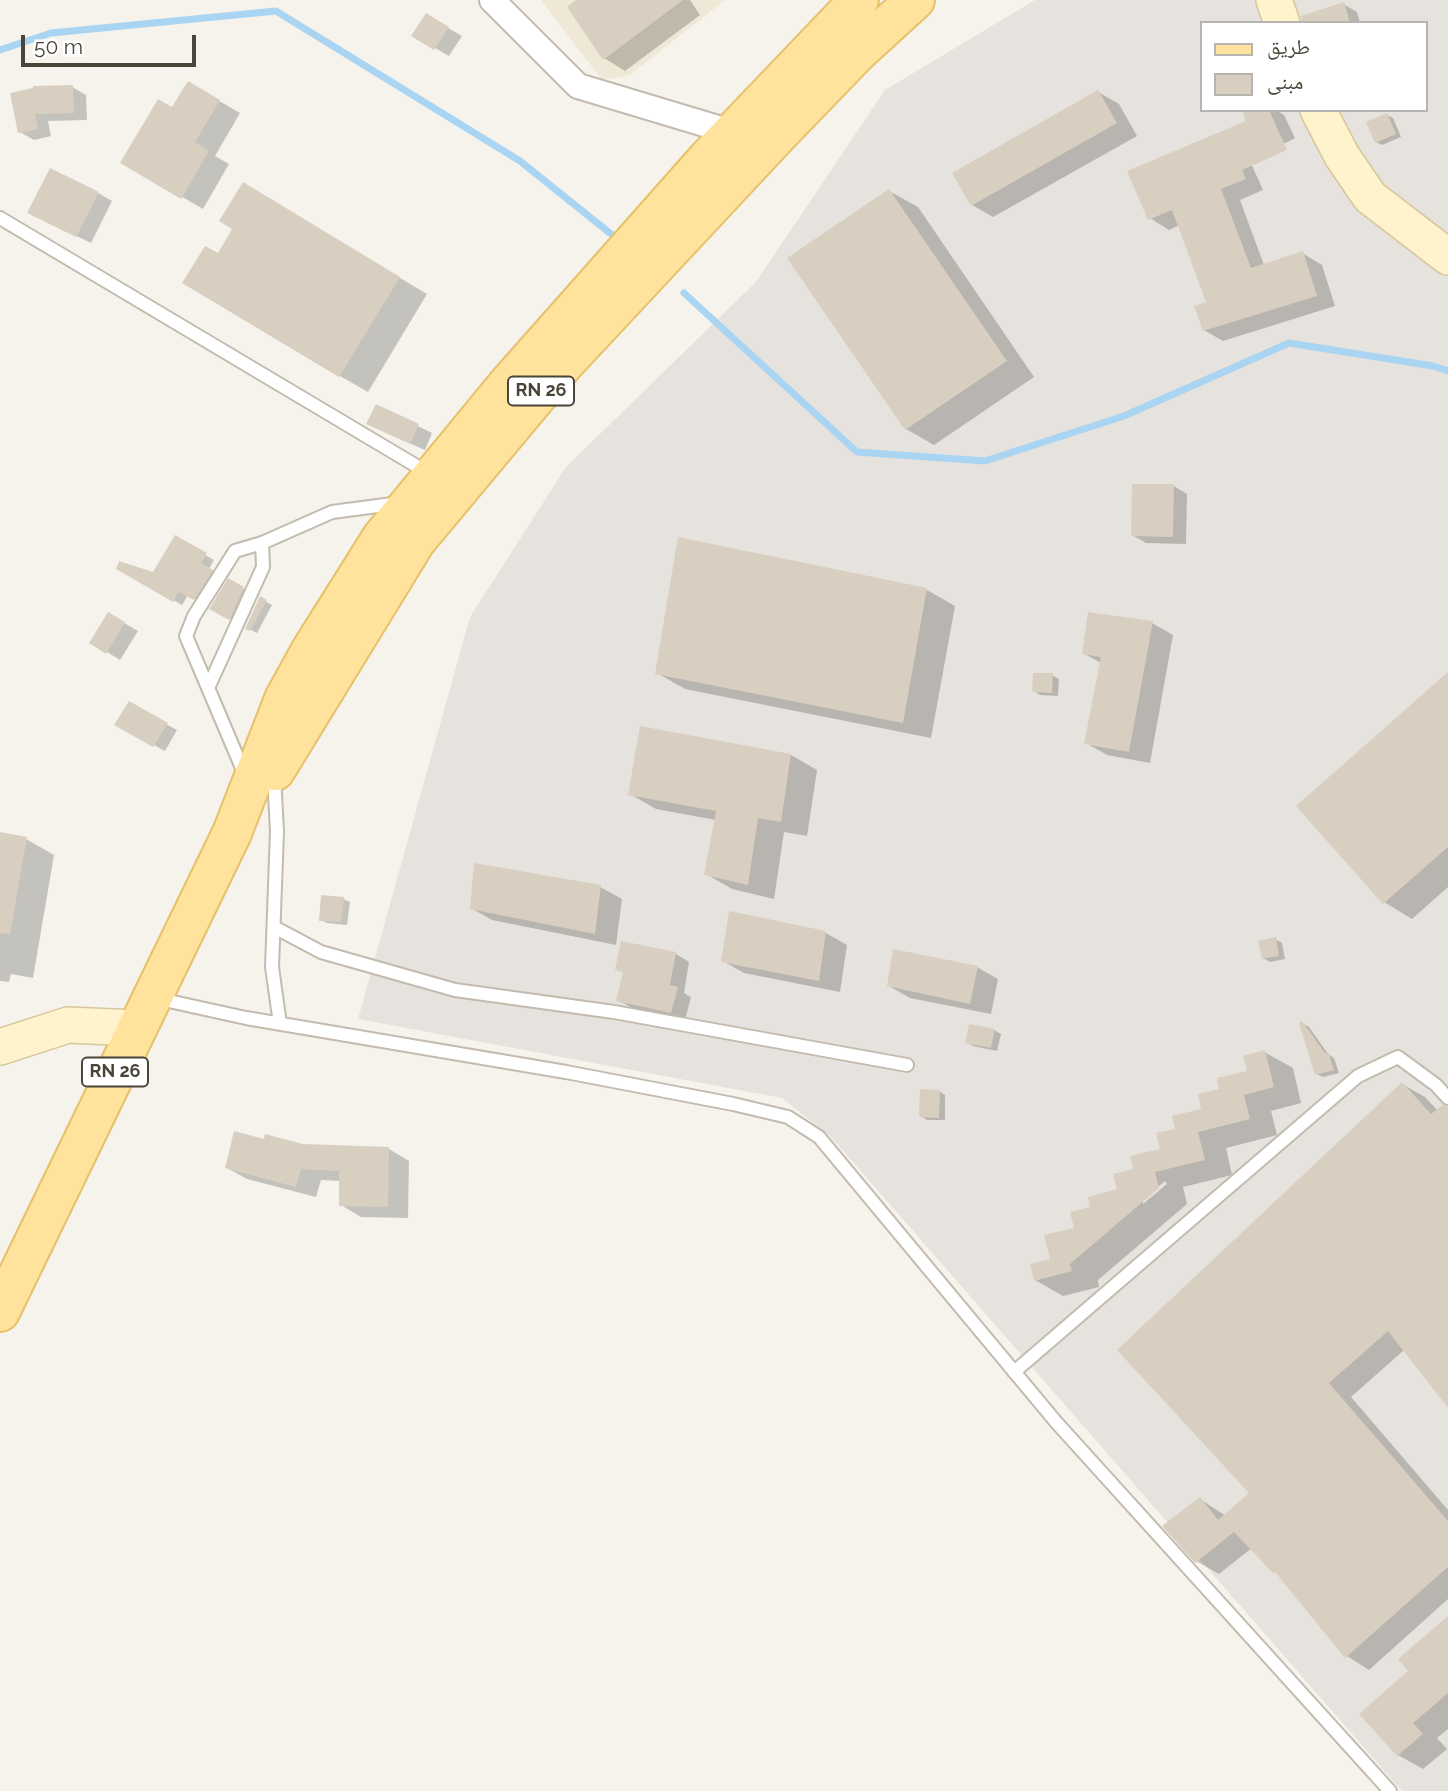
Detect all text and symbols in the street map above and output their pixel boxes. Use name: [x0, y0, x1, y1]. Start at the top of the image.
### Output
scale bar: [24, 21, 200, 65]
legend: [1200, 21, 1427, 112]
text: 50 m: [34, 34, 83, 59]
text: طريق: [1267, 34, 1310, 59]
text: مبنى: [1267, 69, 1303, 94]
road number: RN 26: [508, 376, 574, 405]
road number: RN 26: [82, 1058, 148, 1086]

